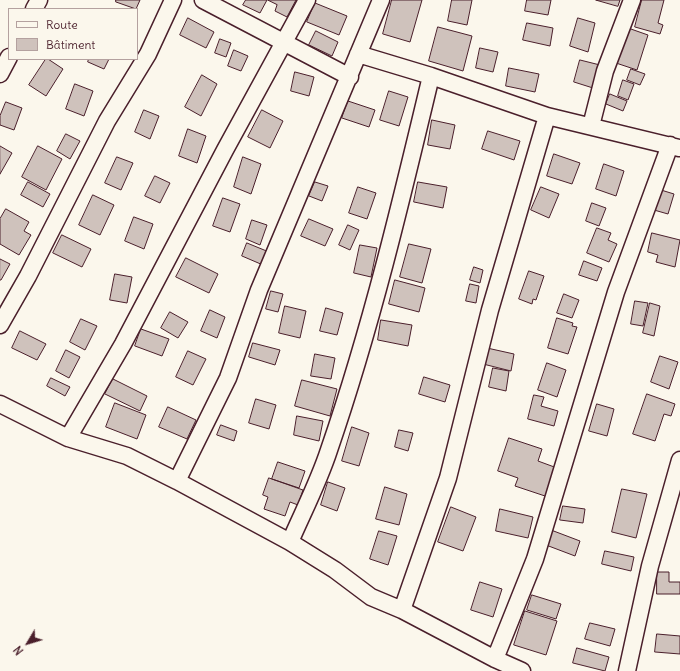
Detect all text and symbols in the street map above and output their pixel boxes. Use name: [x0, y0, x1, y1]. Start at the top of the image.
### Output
legend: [8, 8, 138, 60]
text: Route: [46, 17, 78, 32]
text: Bâtiment: [46, 37, 95, 52]
north arrow: [8, 623, 48, 663]
text: N: [11, 643, 26, 658]

